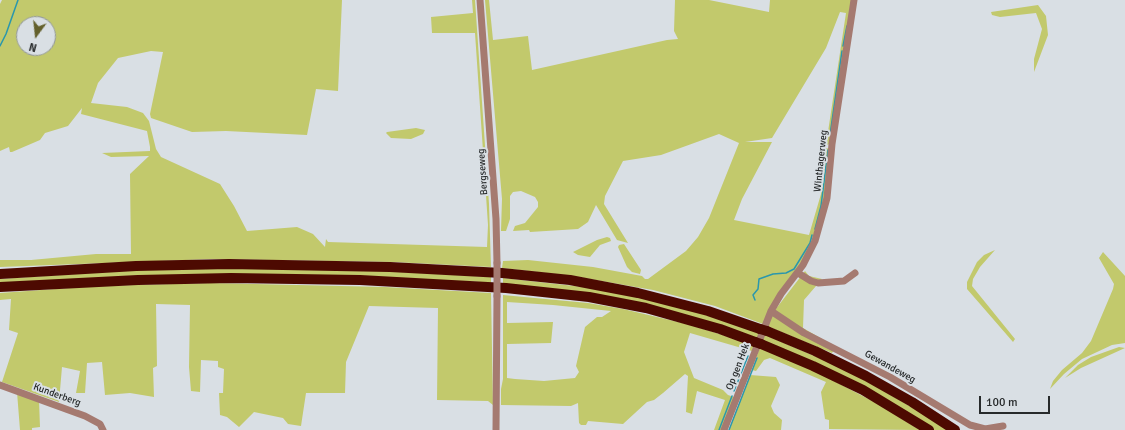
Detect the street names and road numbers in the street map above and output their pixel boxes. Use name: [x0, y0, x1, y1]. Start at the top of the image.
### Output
street label: Winthagerweg: [812, 129, 830, 193]
street label: Bergseweg: [475, 148, 491, 196]
street label: Op gen Hek: [724, 342, 752, 392]
street label: Gewandeweg: [862, 348, 918, 386]
street label: Kunderberg: [32, 381, 82, 409]

